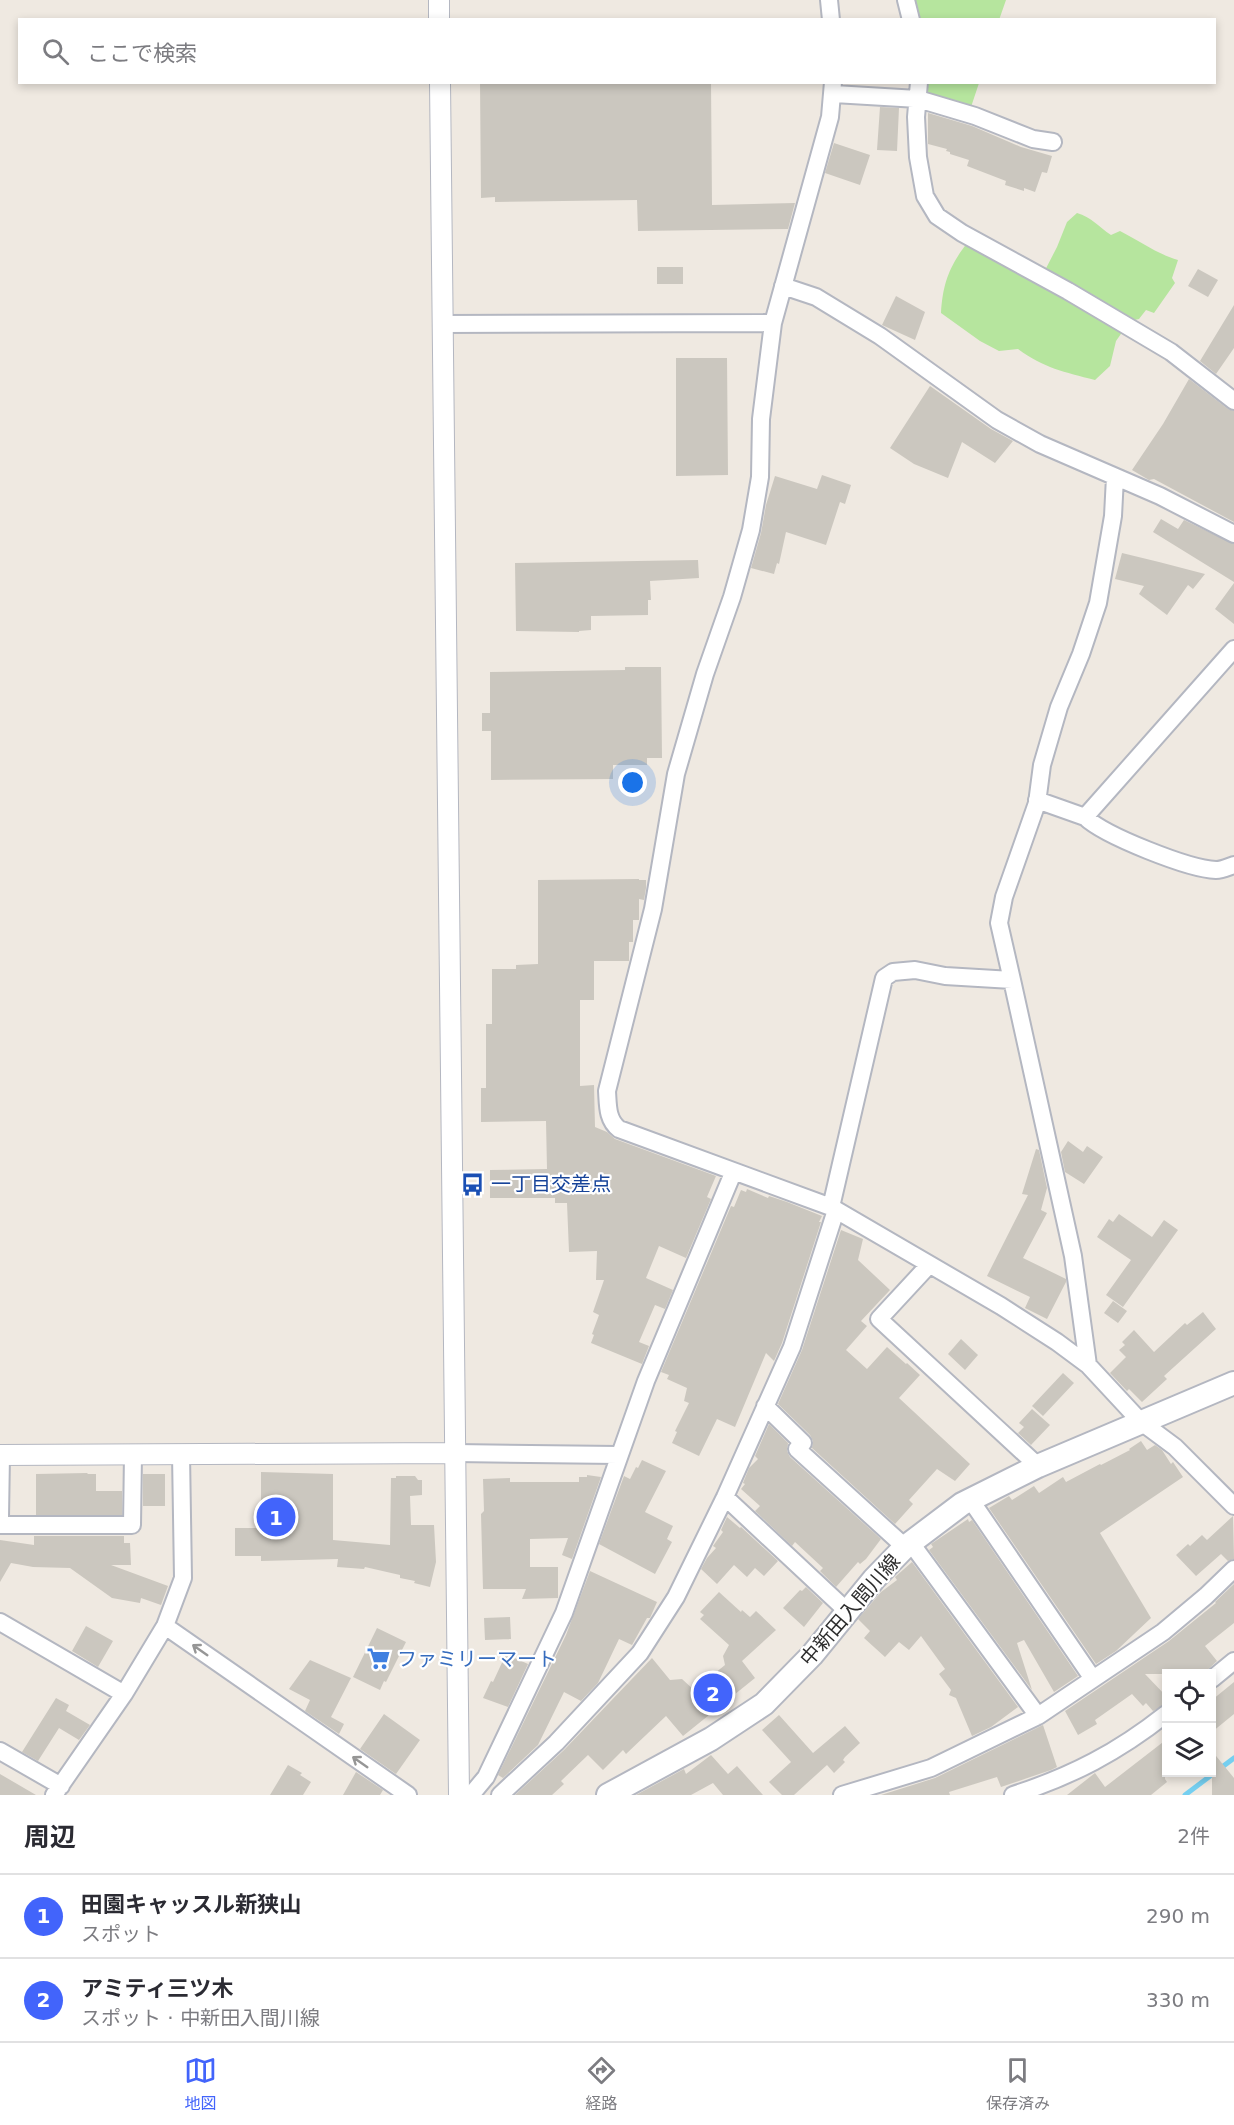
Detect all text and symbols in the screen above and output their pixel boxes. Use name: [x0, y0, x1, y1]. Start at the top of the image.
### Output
search box: [18, 18, 1216, 84]
icon: search: [39, 35, 72, 68]
text: ここで検索: [87, 41, 197, 66]
your location: [618, 768, 647, 797]
bus stop icon: 一丁目交差点: [460, 1171, 486, 1197]
place label: 一丁目交差点: [491, 1172, 611, 1196]
pin: 1: [256, 1494, 296, 1540]
street label: 中新田入間川線: [795, 1549, 905, 1671]
one-way arrow: [193, 1644, 209, 1656]
supermarket icon: ファミリーマート: [366, 1646, 392, 1672]
place label: ファミリーマート: [397, 1647, 557, 1671]
map controls: [1162, 1669, 1216, 1777]
button: locate: [1162, 1669, 1216, 1723]
pin: 2: [694, 1670, 732, 1716]
button: layers: [1162, 1723, 1216, 1777]
one-way arrow: [352, 1756, 369, 1768]
text: 周辺: [24, 1822, 76, 1852]
text: 2件: [1177, 1824, 1210, 1848]
text: 田園キャッスル新狭山: [81, 1892, 301, 1917]
text: 1: [37, 1904, 50, 1928]
text: 290 m: [1146, 1904, 1210, 1928]
text: スポット: [81, 1922, 161, 1946]
text: アミティ三ツ木: [81, 1976, 233, 2001]
text: 2: [37, 1988, 50, 2012]
text: 330 m: [1146, 1988, 1210, 2012]
text: スポット · 中新田入間川線: [81, 2006, 320, 2030]
tab: 地図: [184, 2054, 217, 2114]
tab: 経路: [585, 2054, 618, 2114]
tab: 保存済み: [986, 2054, 1050, 2114]

